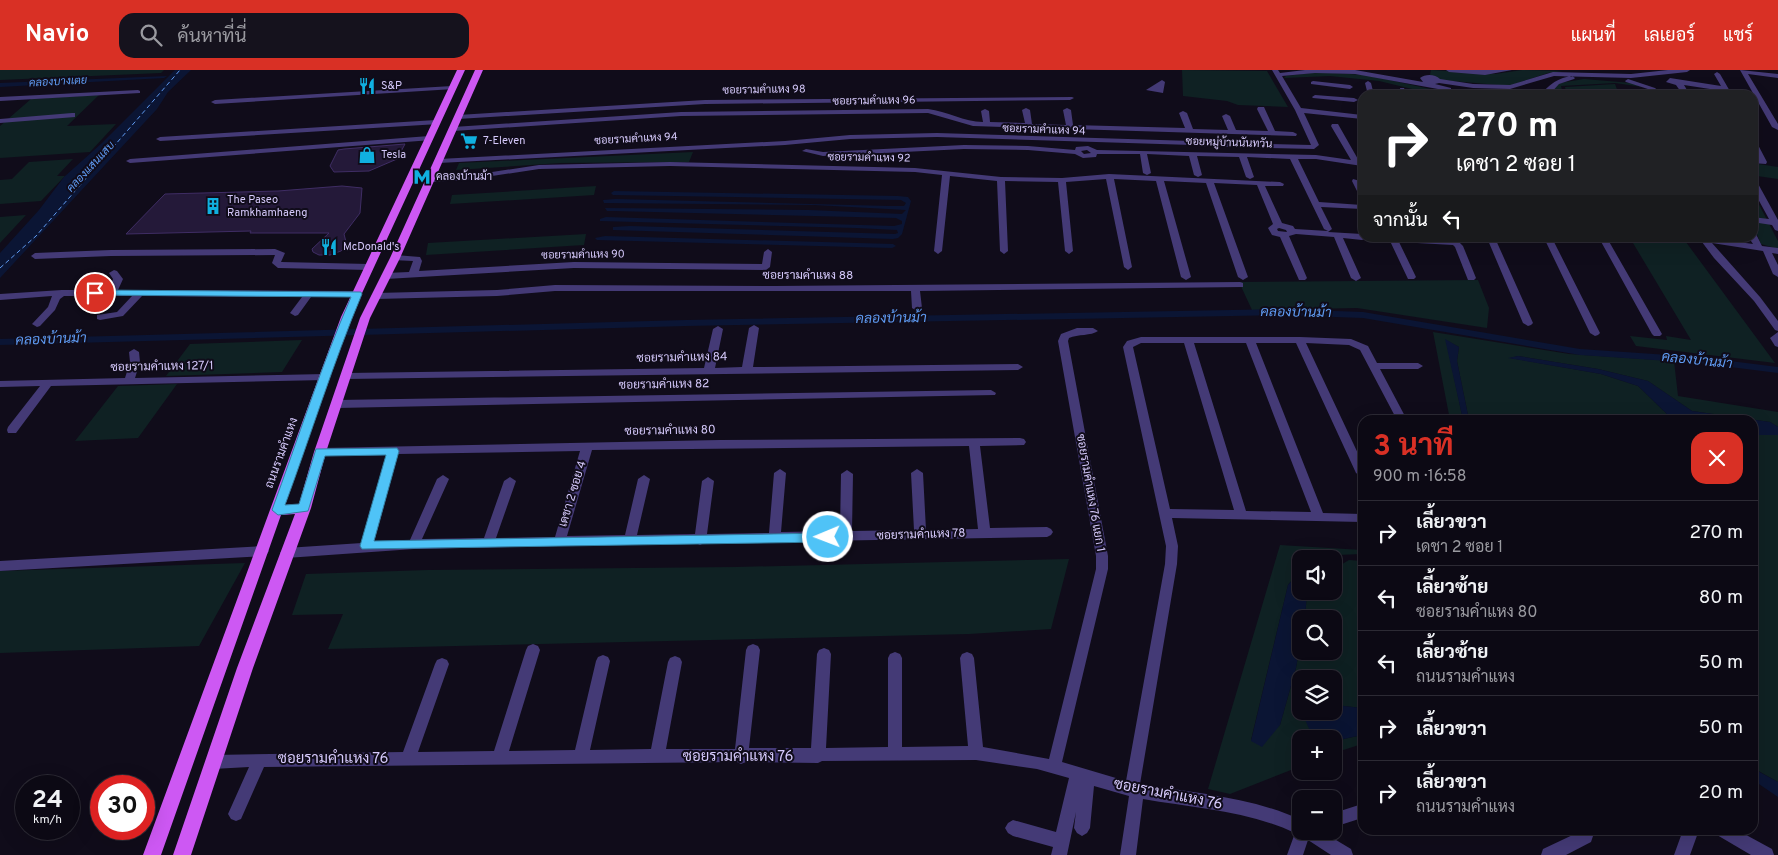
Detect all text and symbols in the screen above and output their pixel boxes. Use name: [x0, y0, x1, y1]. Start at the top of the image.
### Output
search box: [119, 13, 469, 58]
text: Navio: [25, 20, 89, 50]
icon: search: [137, 21, 165, 49]
text: ค้นหาที่นี่: [177, 25, 247, 49]
text: แผนที่: [1571, 25, 1616, 48]
text: เลเยอร์: [1644, 25, 1695, 48]
text: แชร์: [1723, 25, 1753, 48]
water label: คลองบางเตย: [29, 73, 88, 91]
restaurant icon: S&P: [357, 76, 377, 96]
place label: S&P: [381, 79, 402, 93]
street label: ซอยรามคําแหง 98: [722, 81, 806, 98]
street label: ซอยรามคําแหง 96: [832, 92, 916, 109]
text: 270 m: [1456, 105, 1558, 149]
icon: right: [1373, 110, 1438, 175]
street label: ซอยรามคําแหง 94: [1002, 121, 1086, 138]
street label: ซอยรามคําแหง 94: [594, 129, 678, 148]
supermarket icon: 7-Eleven: [459, 131, 479, 151]
street label: ซอยหมู่บ้านนันทวัน: [1185, 133, 1273, 152]
place label: 7-Eleven: [483, 134, 525, 148]
water label: คลองแสนแสบ: [64, 139, 118, 195]
shop icon: Tesla: [357, 145, 377, 165]
place label: Tesla: [381, 148, 406, 162]
street label: ซอยรามคําแหง 92: [827, 149, 911, 166]
text: เดชา 2 ซอย 1: [1456, 152, 1576, 179]
metro station icon: คลองบ้านม้า: [412, 167, 432, 187]
place label: คลองบ้านม้า: [436, 169, 492, 184]
place label: The Paseo Ramkhamhaeng: [227, 193, 308, 220]
building icon: The Paseo Ramkhamhaeng: [203, 196, 223, 216]
icon: left: [1438, 205, 1466, 233]
text: จากนั้น: [1373, 209, 1428, 233]
restaurant icon: McDonald's: [319, 237, 339, 257]
place label: McDonald's: [343, 240, 399, 254]
street label: ซอยรามคำแหง 90: [541, 246, 625, 263]
street label: ซอยรามคำแหง 88: [763, 268, 853, 284]
pin: [74, 272, 116, 314]
icon: arrive: [81, 279, 109, 307]
water label: คลองบ้านม้า: [1260, 303, 1332, 322]
water label: คลองบ้านม้า: [855, 309, 927, 328]
water label: คลองบ้านม้า: [15, 329, 87, 350]
water label: คลองบ้านม้า: [1661, 348, 1734, 373]
street label: ซอยรามคำแหง 84: [636, 349, 728, 367]
street label: ซอยรามคำแหง 127/1: [110, 358, 214, 376]
street label: ซอยรามคำแหง 82: [619, 376, 709, 394]
street label: ถนนรามคำแหง: [262, 415, 302, 491]
street label: ซอยรามคำแหง 80: [624, 422, 716, 440]
text: 3 นาที: [1373, 429, 1454, 466]
button: close: [1691, 432, 1743, 484]
street label: ซอยรามคำแหง 76 แยก 1: [1072, 433, 1108, 553]
street label: เดชา 2 ซอย 4: [555, 459, 591, 529]
text: 900 m · 16:58: [1373, 467, 1467, 487]
position arrow: [801, 510, 853, 562]
text: เลี้ยวขวา: [1416, 511, 1487, 535]
icon: right: [1373, 519, 1401, 547]
text: 270 m: [1689, 521, 1743, 545]
street label: ซอยรามคำแหง 78: [876, 525, 966, 545]
text: เดชา 2 ซอย 1: [1416, 538, 1503, 558]
map controls: [1292, 550, 1342, 840]
button: sound: [1292, 550, 1342, 600]
text: เลี้ยวซ้าย: [1416, 576, 1488, 600]
icon: left: [1373, 584, 1401, 612]
text: 80 m: [1699, 586, 1743, 610]
text: ซอยรามคำแหง 80: [1416, 603, 1538, 623]
button: search: [1292, 610, 1342, 660]
text: เลี้ยวซ้าย: [1416, 641, 1488, 665]
icon: left: [1373, 649, 1401, 677]
text: 50 m: [1698, 651, 1743, 675]
text: ถนนรามคำแหง: [1416, 668, 1515, 688]
button: layers: [1292, 670, 1342, 720]
icon: right: [1373, 714, 1401, 742]
text: 50 m: [1698, 716, 1743, 740]
text: เลี้ยวขวา: [1416, 718, 1487, 742]
button: +: [1292, 730, 1342, 780]
street label: ซอยรามคำแหง 76: [683, 747, 793, 767]
street label: ซอยรามคำแหง 76: [278, 749, 388, 769]
text: เลี้ยวขวา: [1416, 771, 1487, 795]
street label: ซอยรามคำแหง 76: [1112, 774, 1224, 815]
speed limit sign: 30: [90, 775, 155, 840]
icon: right: [1373, 779, 1401, 807]
text: 20 m: [1699, 781, 1743, 805]
text: 24: [32, 785, 63, 817]
button: −: [1292, 790, 1342, 840]
text: ถนนรามคำแหง: [1416, 798, 1515, 818]
text: km/h: [33, 812, 62, 828]

